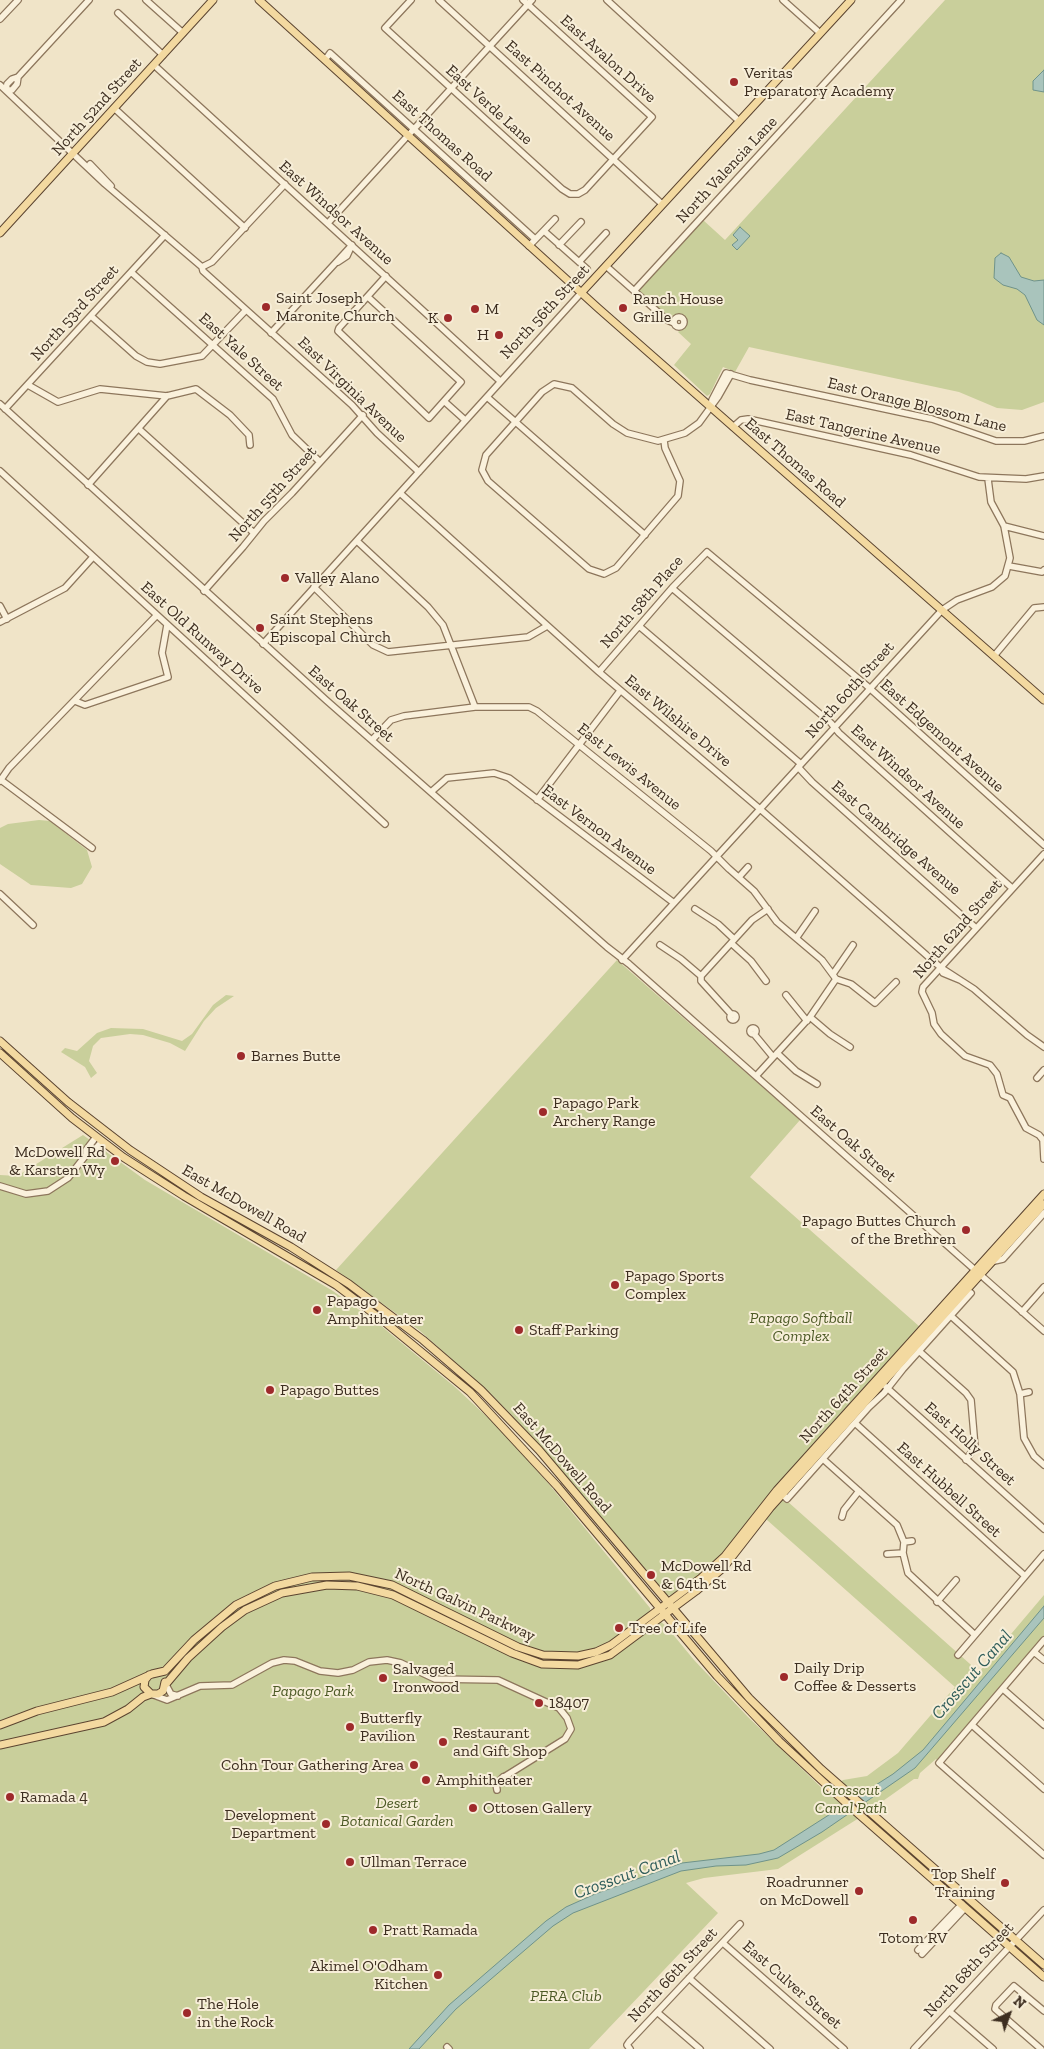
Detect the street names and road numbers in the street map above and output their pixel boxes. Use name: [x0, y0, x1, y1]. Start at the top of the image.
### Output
street label: East Avalon Drive: [556, 11, 660, 107]
street label: East Pinchot Avenue: [501, 37, 619, 145]
street label: North 52nd Street: [48, 54, 146, 160]
street label: East Verde Lane: [442, 61, 536, 149]
street label: East Thomas Road: [388, 86, 496, 186]
street label: North Valencia Lane: [672, 113, 782, 227]
street label: East Windsor Avenue: [275, 157, 397, 269]
street label: North 53rd Street: [27, 261, 123, 365]
street label: North 56th Street: [496, 261, 594, 363]
street label: East Yale Street: [195, 309, 287, 395]
street label: East Virginia Avenue: [294, 333, 410, 447]
street label: East Orange Blossom Lane: [826, 373, 1008, 437]
street label: East Tangerine Avenue: [784, 405, 942, 459]
street label: East Thomas Road: [741, 414, 849, 512]
street label: North 55th Street: [225, 442, 321, 546]
street label: North 58th Place: [597, 552, 687, 652]
street label: East Old Runway Drive: [137, 578, 267, 698]
street label: North 60th Street: [802, 638, 898, 742]
street label: East Oak Street: [304, 662, 398, 746]
street label: East Wilshire Drive: [621, 671, 735, 771]
street label: East Edgemont Avenue: [876, 675, 1008, 797]
street label: East Lewis Avenue: [573, 719, 685, 815]
street label: East Windsor Avenue: [847, 721, 969, 833]
street label: East Cambridge Avenue: [828, 777, 964, 899]
street label: East Vernon Avenue: [538, 781, 660, 879]
street label: North 62nd Street: [910, 875, 1006, 983]
street label: East Oak Street: [806, 1102, 900, 1186]
street label: East McDowell Road: [179, 1161, 309, 1247]
street label: North 64th Street: [796, 1343, 892, 1447]
street label: East Holly Street: [921, 1398, 1019, 1490]
street label: East McDowell Road: [509, 1399, 615, 1517]
street label: East Hubbell Street: [893, 1438, 1005, 1542]
street label: North Galvin Parkway: [392, 1564, 538, 1646]
street label: North 68th Street: [920, 1919, 1018, 2021]
street label: North 66th Street: [624, 1924, 722, 2026]
street label: East Culver Street: [739, 1937, 845, 2033]

